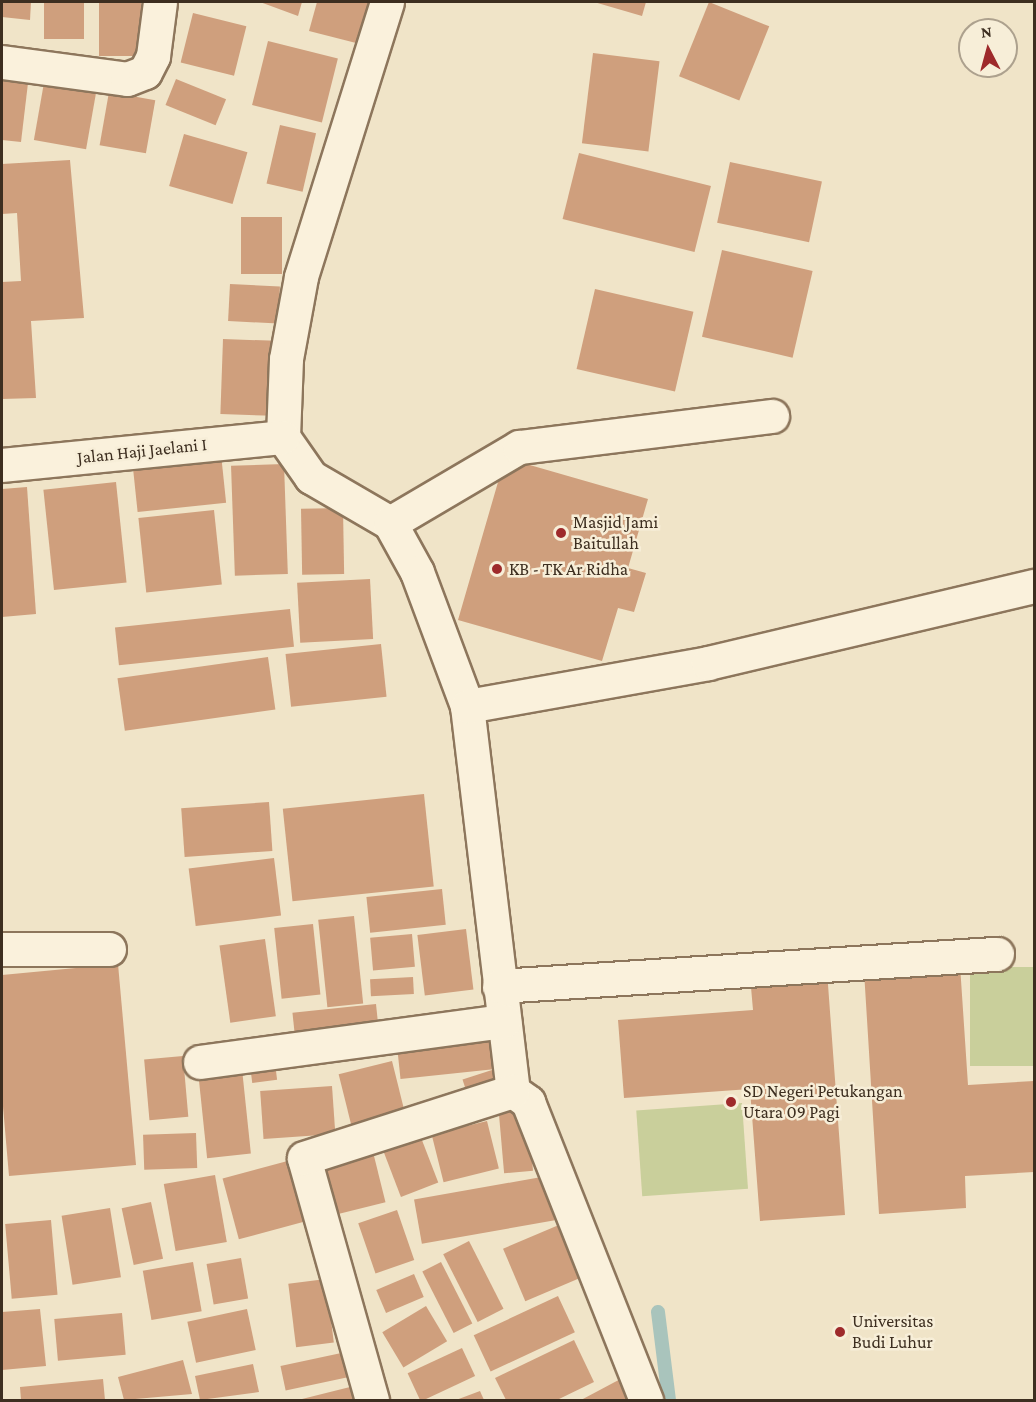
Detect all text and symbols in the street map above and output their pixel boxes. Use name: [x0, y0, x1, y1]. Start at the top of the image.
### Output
north arrow: [958, 18, 1018, 78]
text: N: [980, 23, 993, 41]
street label: Jalan Haji Jaelani I: [76, 433, 208, 469]
place label: Masjid Jami Baitullah: [573, 512, 658, 554]
marker: Masjid Jami Baitullah: [554, 526, 568, 540]
place label: KB - TK Ar Ridha: [509, 558, 628, 580]
marker: KB - TK Ar Ridha: [490, 562, 504, 576]
place label: SD Negeri Petukangan Utara 09 Pagi: [743, 1081, 903, 1124]
marker: SD Negeri Petukangan Utara 09 Pagi: [724, 1095, 738, 1109]
place label: Universitas Budi Luhur: [852, 1311, 933, 1354]
marker: Universitas Budi Luhur: [833, 1325, 847, 1339]

